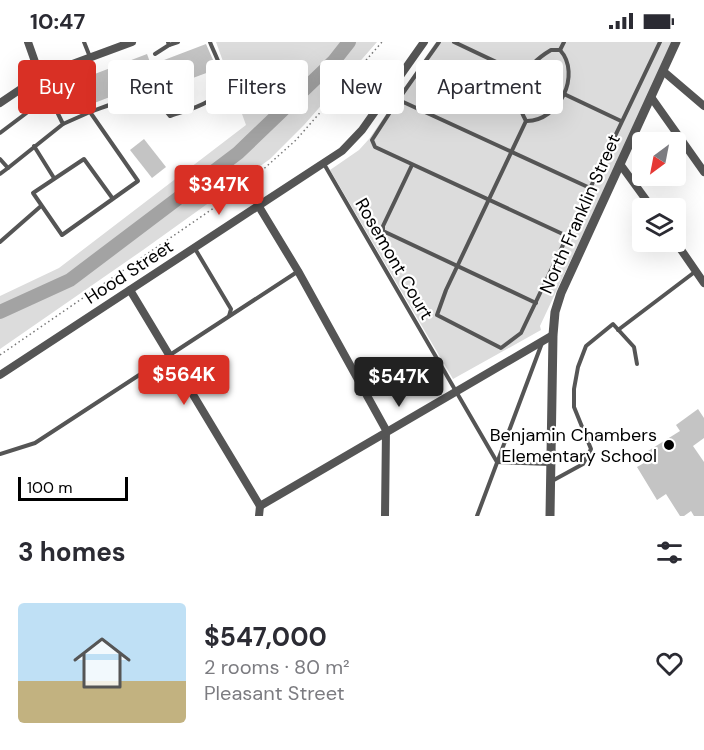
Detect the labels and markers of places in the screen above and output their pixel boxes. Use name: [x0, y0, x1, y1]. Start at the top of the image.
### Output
pin: $347K: [177, 165, 261, 216]
pin: $564K: [142, 355, 226, 406]
pin: $547K: [357, 357, 441, 408]
place label: Benjamin Chambers Elementary School: [490, 423, 657, 468]
marker: Benjamin Chambers Elementary School: [662, 438, 676, 452]

